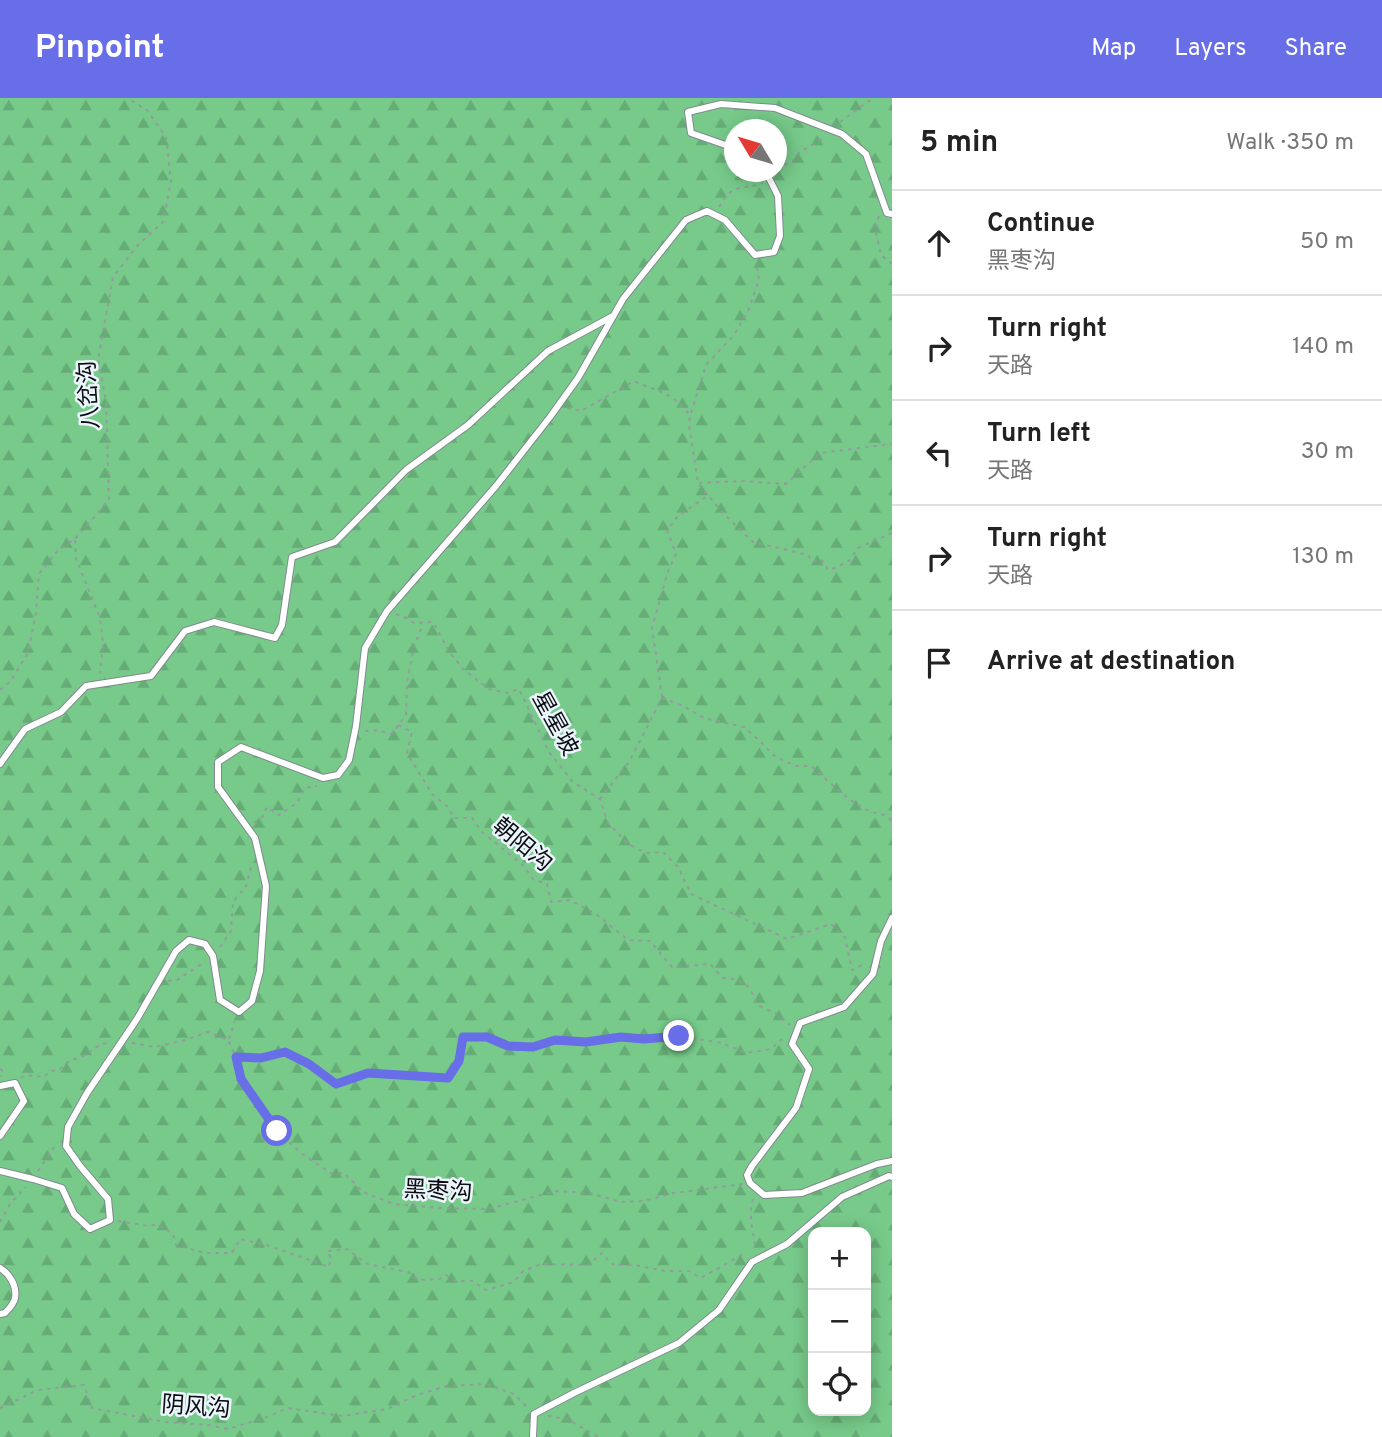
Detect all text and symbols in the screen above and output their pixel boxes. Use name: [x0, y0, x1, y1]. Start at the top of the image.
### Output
text: Pinpoint: [35, 28, 164, 70]
text: Map: [1091, 34, 1136, 64]
text: Layers: [1174, 34, 1246, 64]
text: Share: [1284, 34, 1347, 64]
north arrow: [724, 119, 787, 182]
text: 5 min: [920, 125, 998, 162]
text: Walk · 350 m: [1226, 129, 1354, 158]
text: Continue: [987, 208, 1095, 241]
icon: ahead: [920, 224, 958, 262]
text: 50 m: [1300, 228, 1354, 257]
text: 黑枣沟: [987, 248, 1056, 277]
text: Turn right: [987, 313, 1107, 346]
icon: right: [920, 329, 958, 367]
text: 140 m: [1292, 333, 1354, 362]
text: 天路: [987, 353, 1033, 382]
street label: 八岔沟: [74, 359, 107, 430]
text: Turn left: [987, 418, 1091, 451]
icon: left: [920, 434, 958, 472]
text: 30 m: [1301, 438, 1354, 467]
text: 天路: [987, 458, 1033, 487]
text: Turn right: [987, 523, 1107, 556]
icon: right: [920, 539, 958, 577]
text: 130 m: [1292, 543, 1354, 572]
text: 天路: [987, 563, 1033, 592]
icon: arrive: [920, 644, 958, 682]
text: Arrive at destination: [987, 646, 1235, 679]
street label: 星星坡: [524, 687, 583, 761]
street label: 朝阳沟: [486, 813, 557, 879]
route end: [663, 1020, 694, 1051]
route start: [261, 1115, 292, 1146]
street label: 黑枣沟: [403, 1176, 473, 1209]
map controls: [808, 1227, 871, 1416]
button: +: [808, 1227, 871, 1290]
button: −: [808, 1290, 871, 1353]
button: locate: [808, 1353, 871, 1416]
street label: 阴风沟: [160, 1392, 231, 1425]

